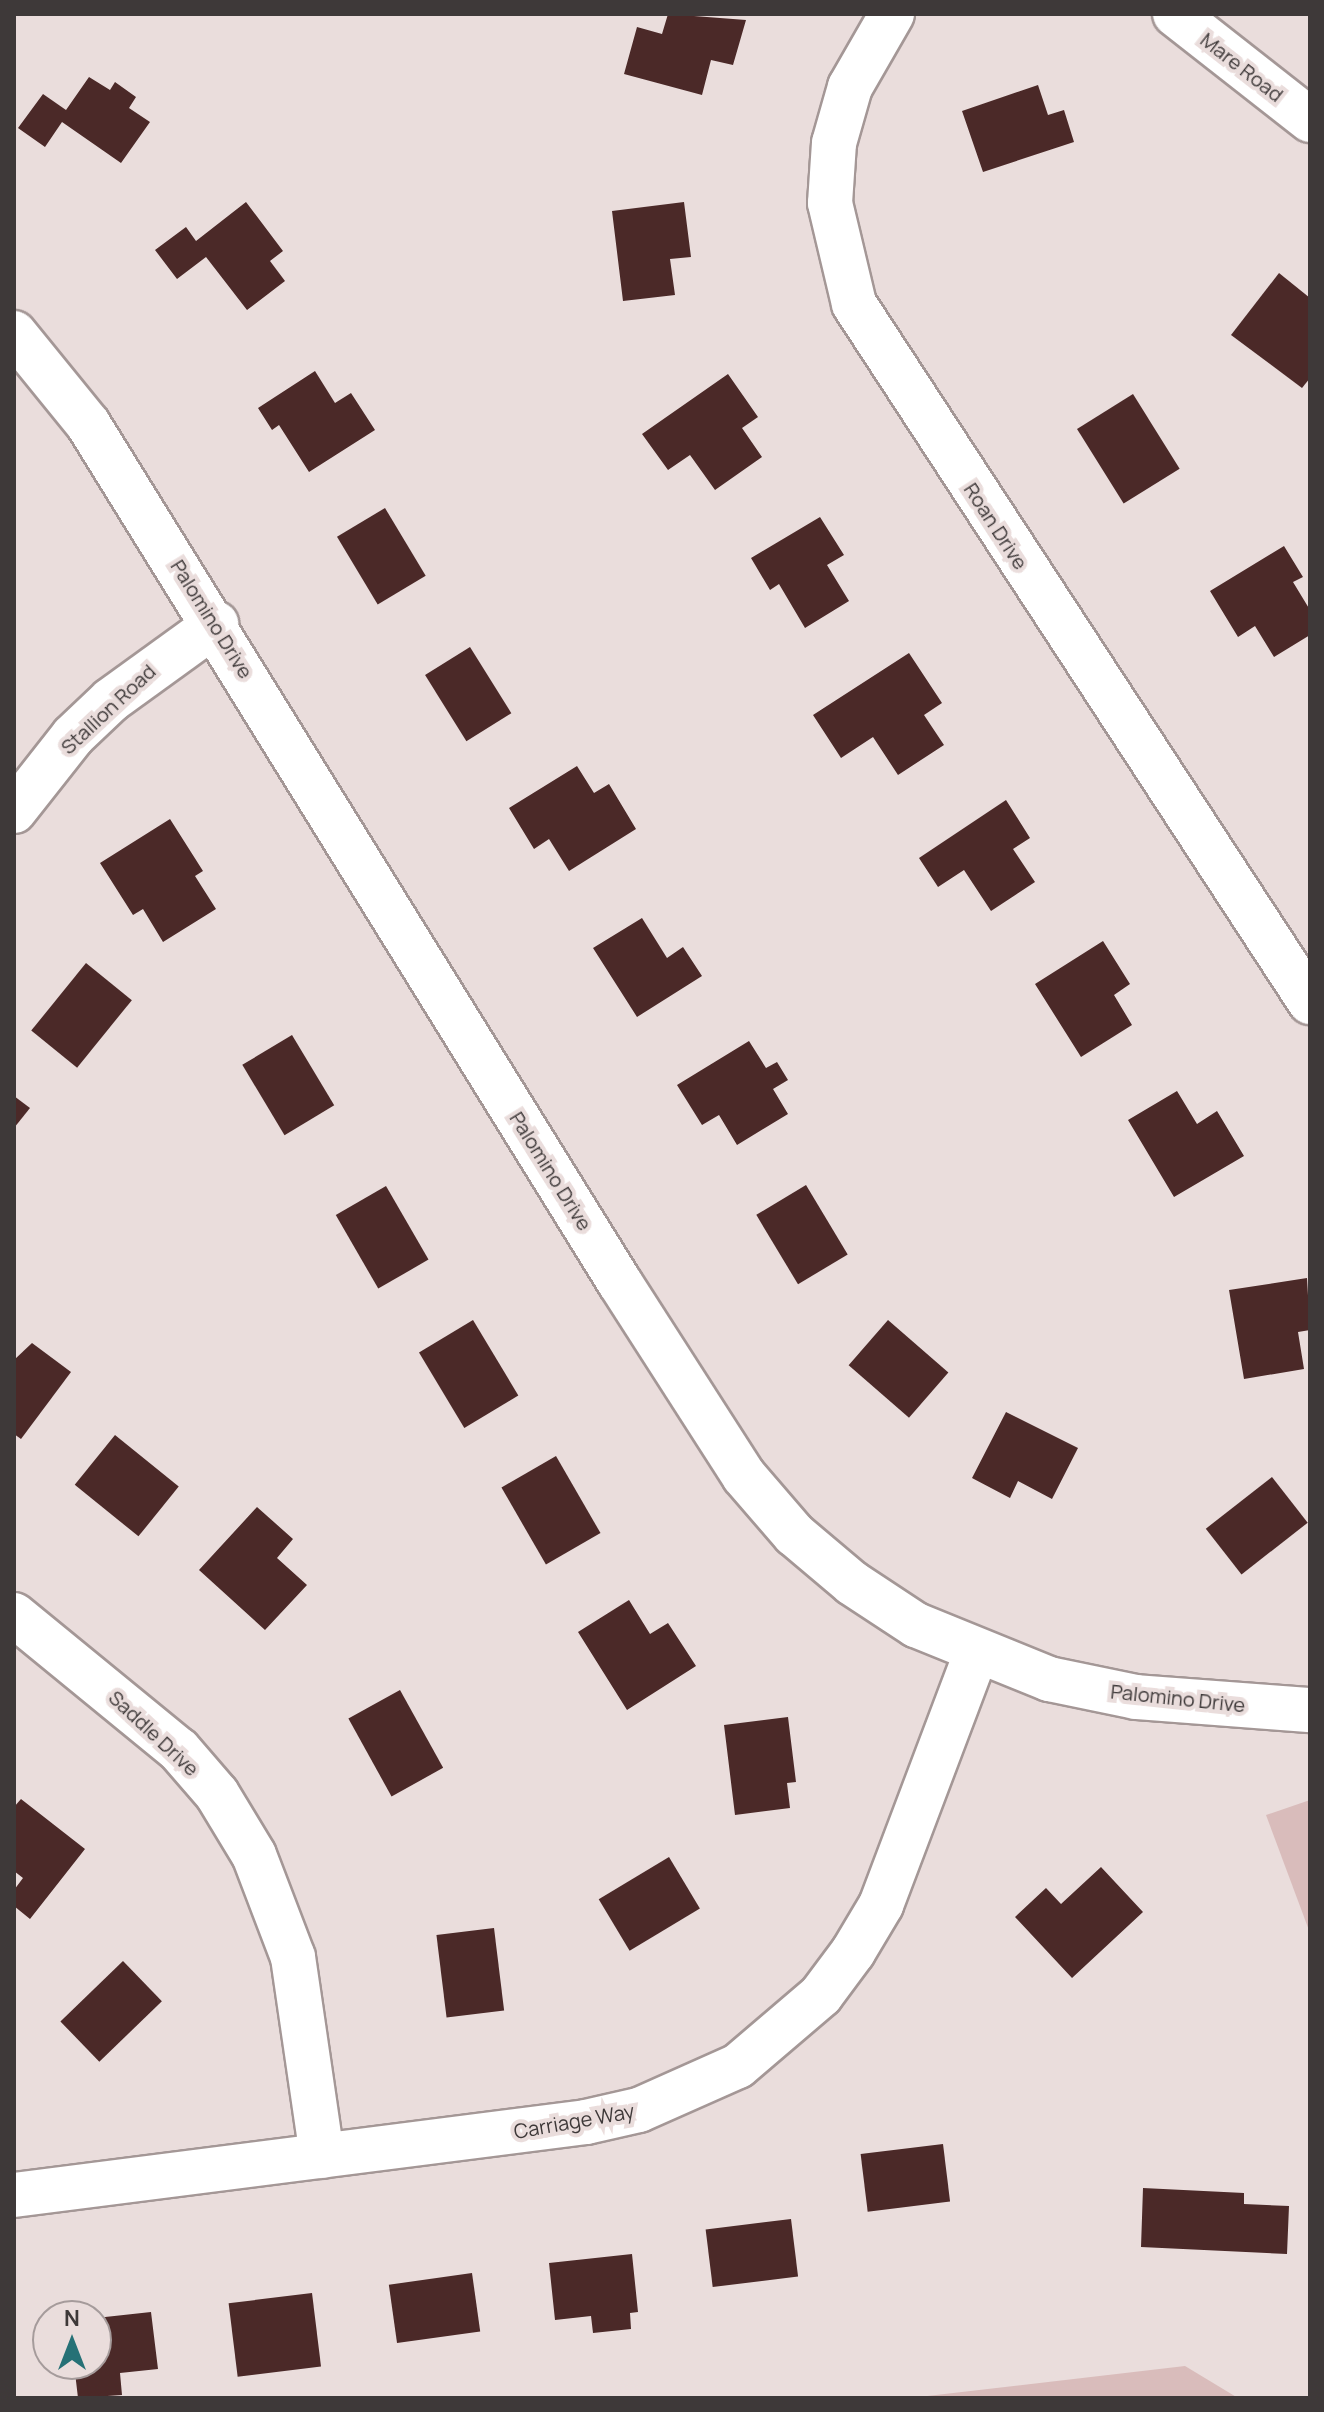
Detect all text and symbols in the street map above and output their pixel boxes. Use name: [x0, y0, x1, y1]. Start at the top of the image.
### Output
street label: Mare Road: [1196, 27, 1288, 107]
street label: Roan Drive: [959, 478, 1033, 574]
street label: Palomino Drive: [166, 555, 258, 683]
street label: Stallion Road: [56, 659, 160, 759]
street label: Palomino Drive: [505, 1107, 597, 1235]
street label: Palomino Drive: [1109, 1679, 1247, 1717]
street label: Saddle Drive: [104, 1685, 204, 1781]
street label: Carriage Way: [512, 2099, 636, 2143]
north arrow: [32, 2300, 112, 2380]
text: N: [64, 2303, 80, 2333]

